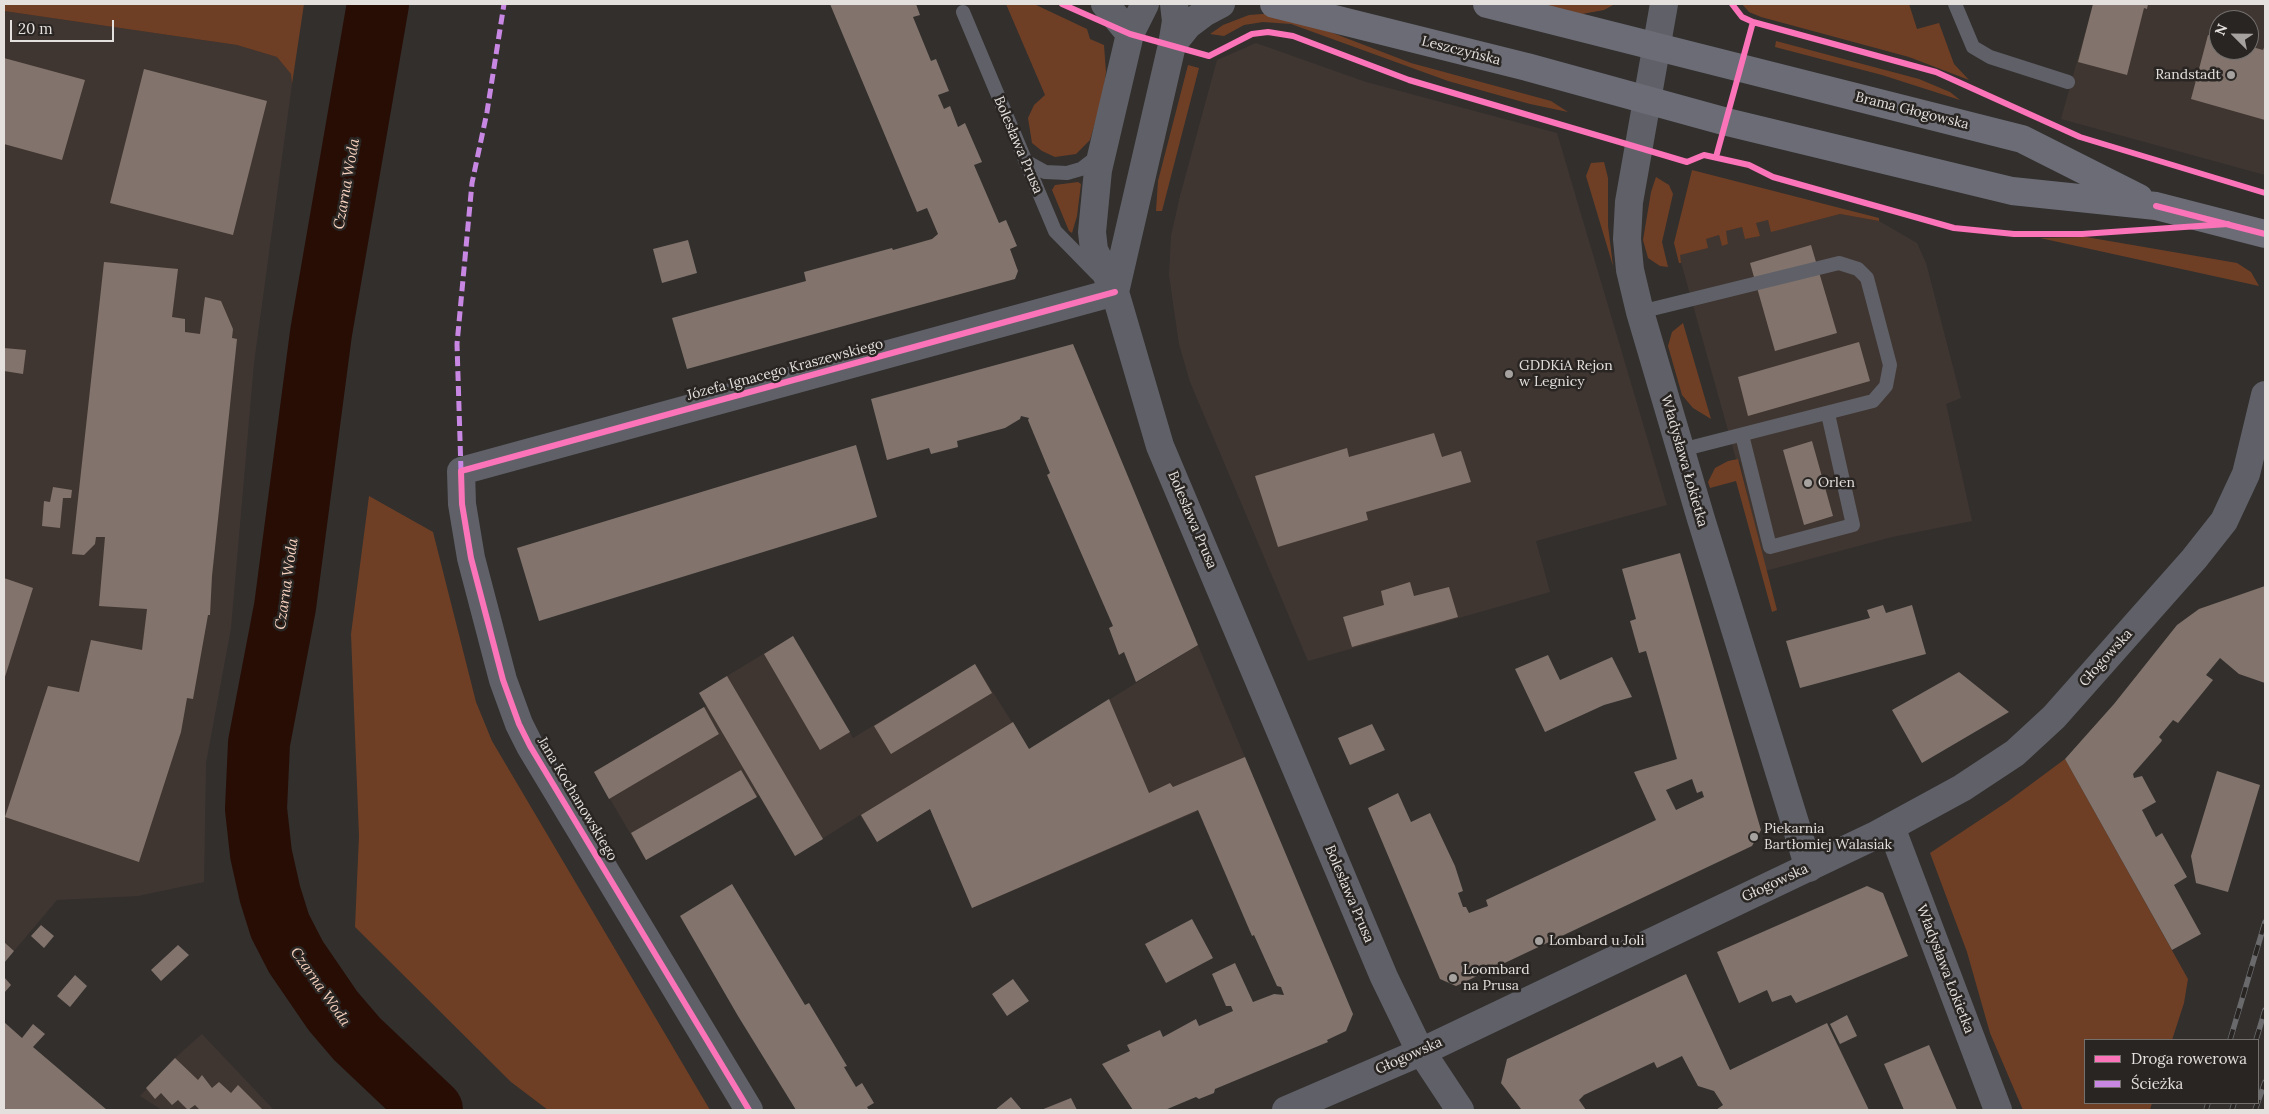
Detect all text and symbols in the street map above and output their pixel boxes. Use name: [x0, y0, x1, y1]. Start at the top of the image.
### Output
scale bar: [12, 10, 116, 42]
north arrow: [2209, 10, 2259, 60]
text: 20 m: [18, 19, 53, 38]
text: N: [2211, 21, 2232, 38]
street label: Leszczyńska: [1420, 33, 1502, 69]
place label: Randstadt: [2155, 67, 2221, 83]
marker: Randstadt: [2225, 69, 2237, 81]
street label: Brama Głogowska: [1853, 89, 1971, 133]
street label: Bolesława Prusa: [990, 94, 1046, 196]
water label: Czarna Woda: [330, 137, 364, 231]
street label: Józefa Ignacego Kraszewskiego: [685, 336, 885, 404]
place label: GDDKiA Rejon w Legnicy: [1519, 358, 1613, 391]
marker: GDDKiA Rejon w Legnicy: [1503, 368, 1515, 380]
street label: Władysława Łokietka: [1657, 393, 1711, 529]
street label: Bolesława Prusa: [1164, 469, 1220, 571]
place label: Orlen: [1818, 475, 1855, 491]
marker: Orlen: [1802, 477, 1814, 489]
water label: Czarna Woda: [272, 537, 302, 631]
street label: Głogowska: [2076, 626, 2136, 690]
street label: Jana Kochanowskiego: [533, 734, 621, 864]
place label: Piekarnia Bartłomiej Walasiak: [1764, 821, 1892, 854]
marker: Piekarnia Bartłomiej Walasiak: [1748, 831, 1760, 843]
street label: Bolesława Prusa: [1321, 843, 1377, 945]
street label: Głogowska: [1739, 860, 1811, 906]
street label: Władysława Łokietka: [1913, 902, 1977, 1036]
place label: Lombard u Joli: [1549, 933, 1644, 949]
marker: Lombard u Joli: [1533, 935, 1545, 947]
water label: Czarna Woda: [286, 944, 354, 1030]
place label: Loombard na Prusa: [1463, 962, 1530, 994]
marker: Loombard na Prusa: [1447, 972, 1459, 984]
street label: Głogowska: [1373, 1034, 1445, 1078]
legend: [2084, 1039, 2259, 1104]
text: Droga rowerowa: [2131, 1049, 2247, 1068]
text: Ścieżka: [2131, 1074, 2183, 1093]

